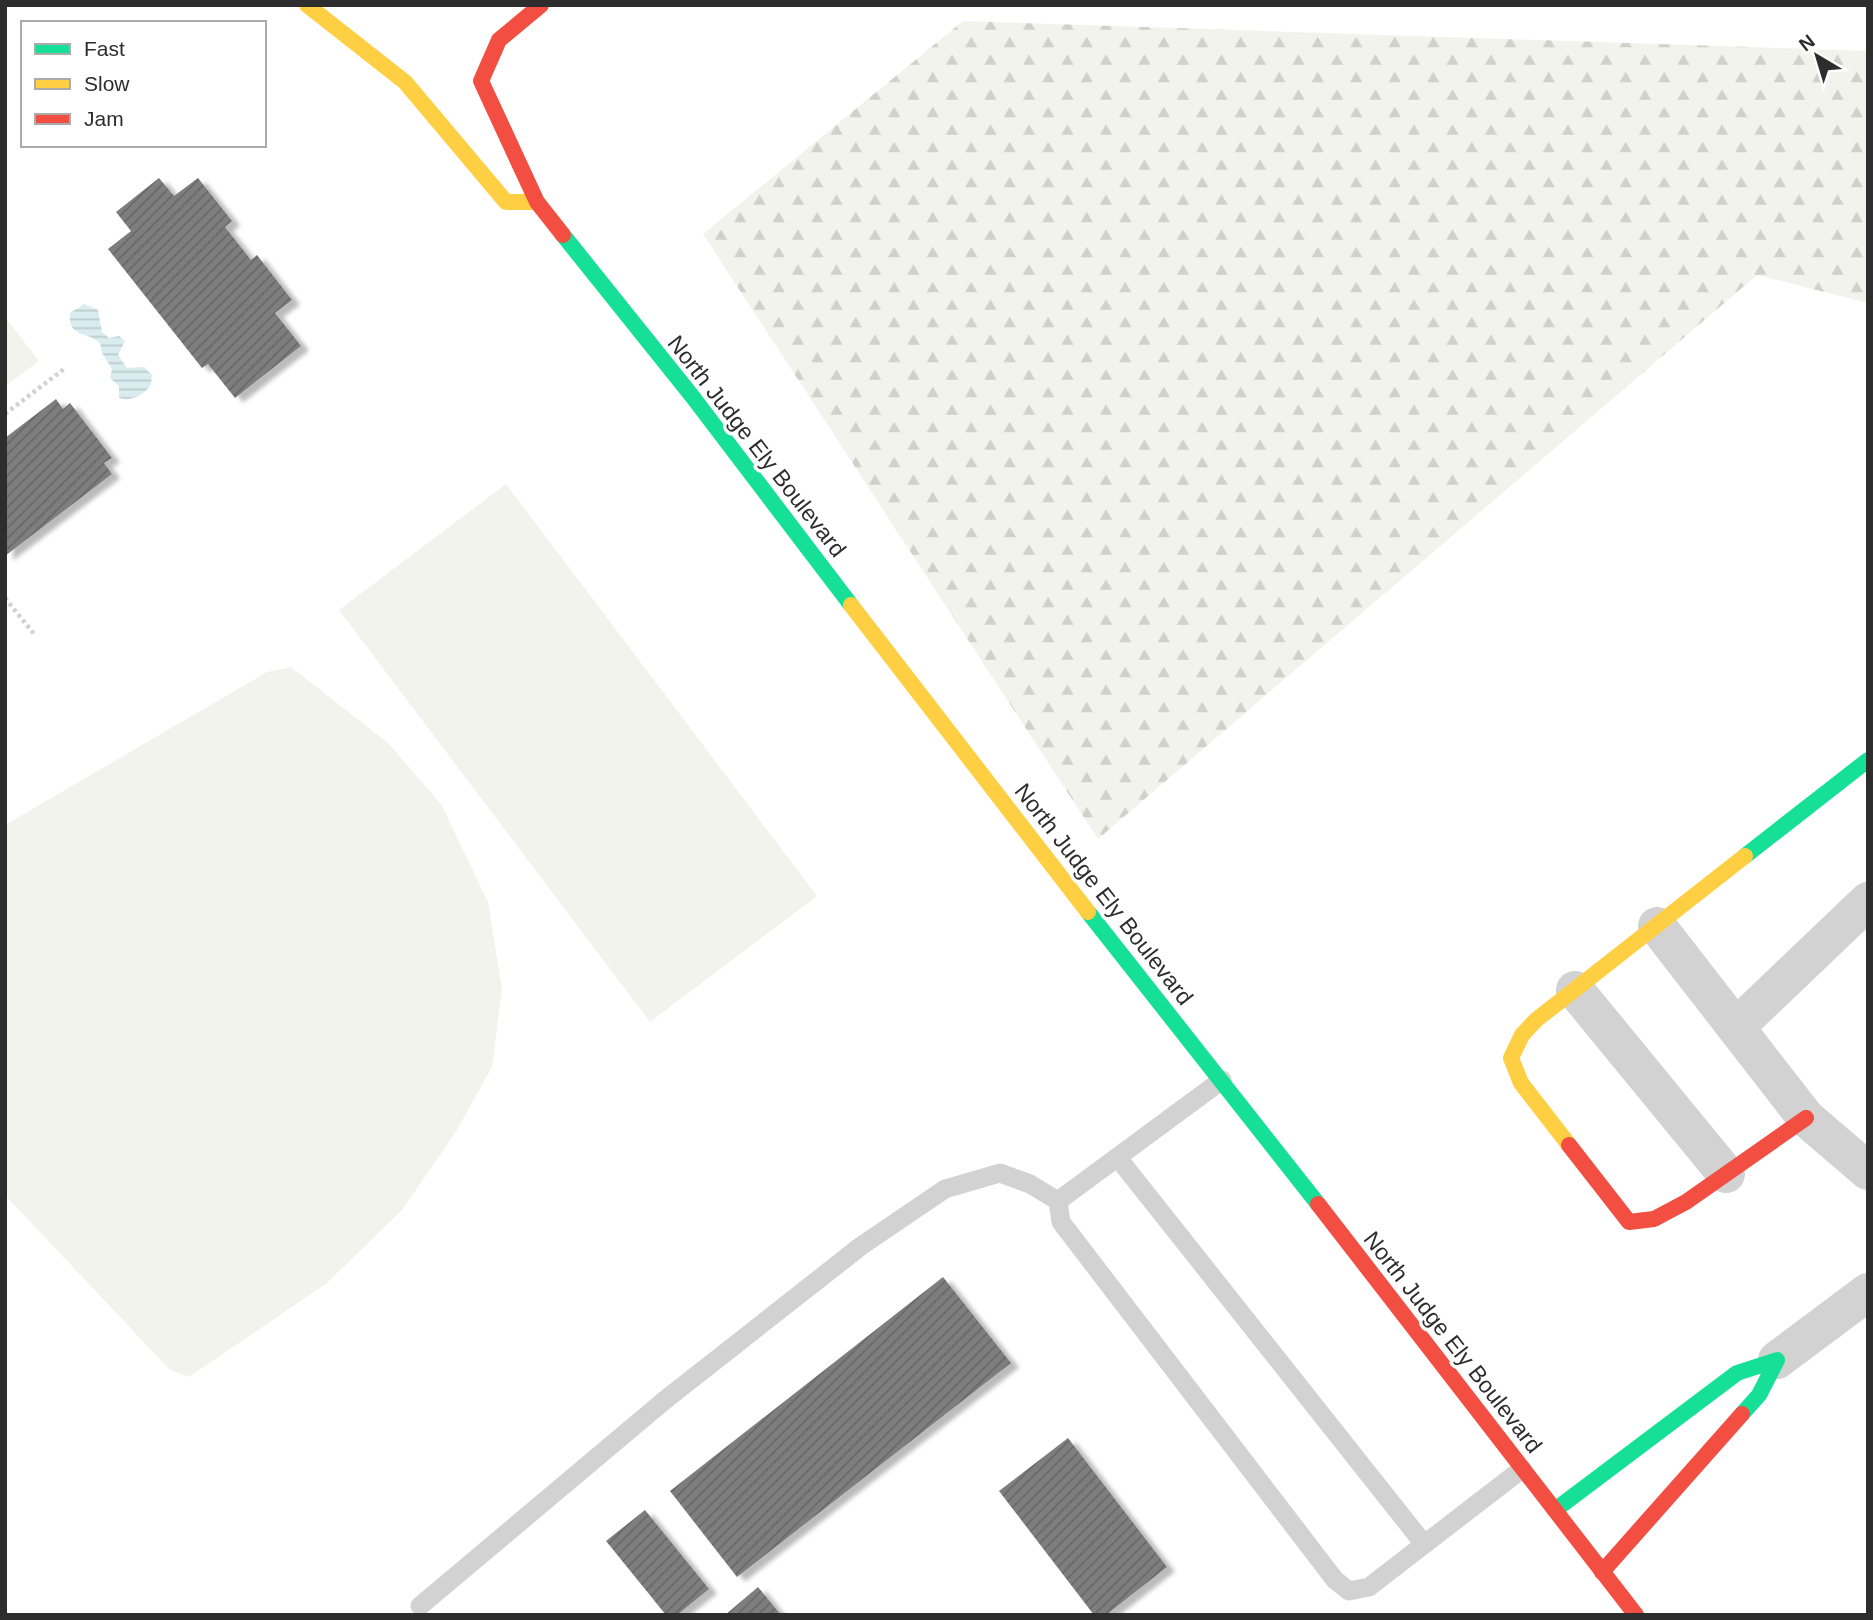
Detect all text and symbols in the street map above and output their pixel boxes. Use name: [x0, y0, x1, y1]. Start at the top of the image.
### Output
legend: [21, 21, 266, 147]
north arrow: [1782, 21, 1852, 91]
text: N: [1795, 30, 1819, 55]
text: Fast: [84, 37, 125, 60]
text: Slow: [84, 72, 130, 95]
text: Jam: [84, 107, 124, 130]
street label: North Judge Ely Boulevard: [663, 330, 851, 562]
street label: North Judge Ely Boulevard: [1010, 778, 1198, 1010]
street label: North Judge Ely Boulevard: [1359, 1226, 1547, 1458]

